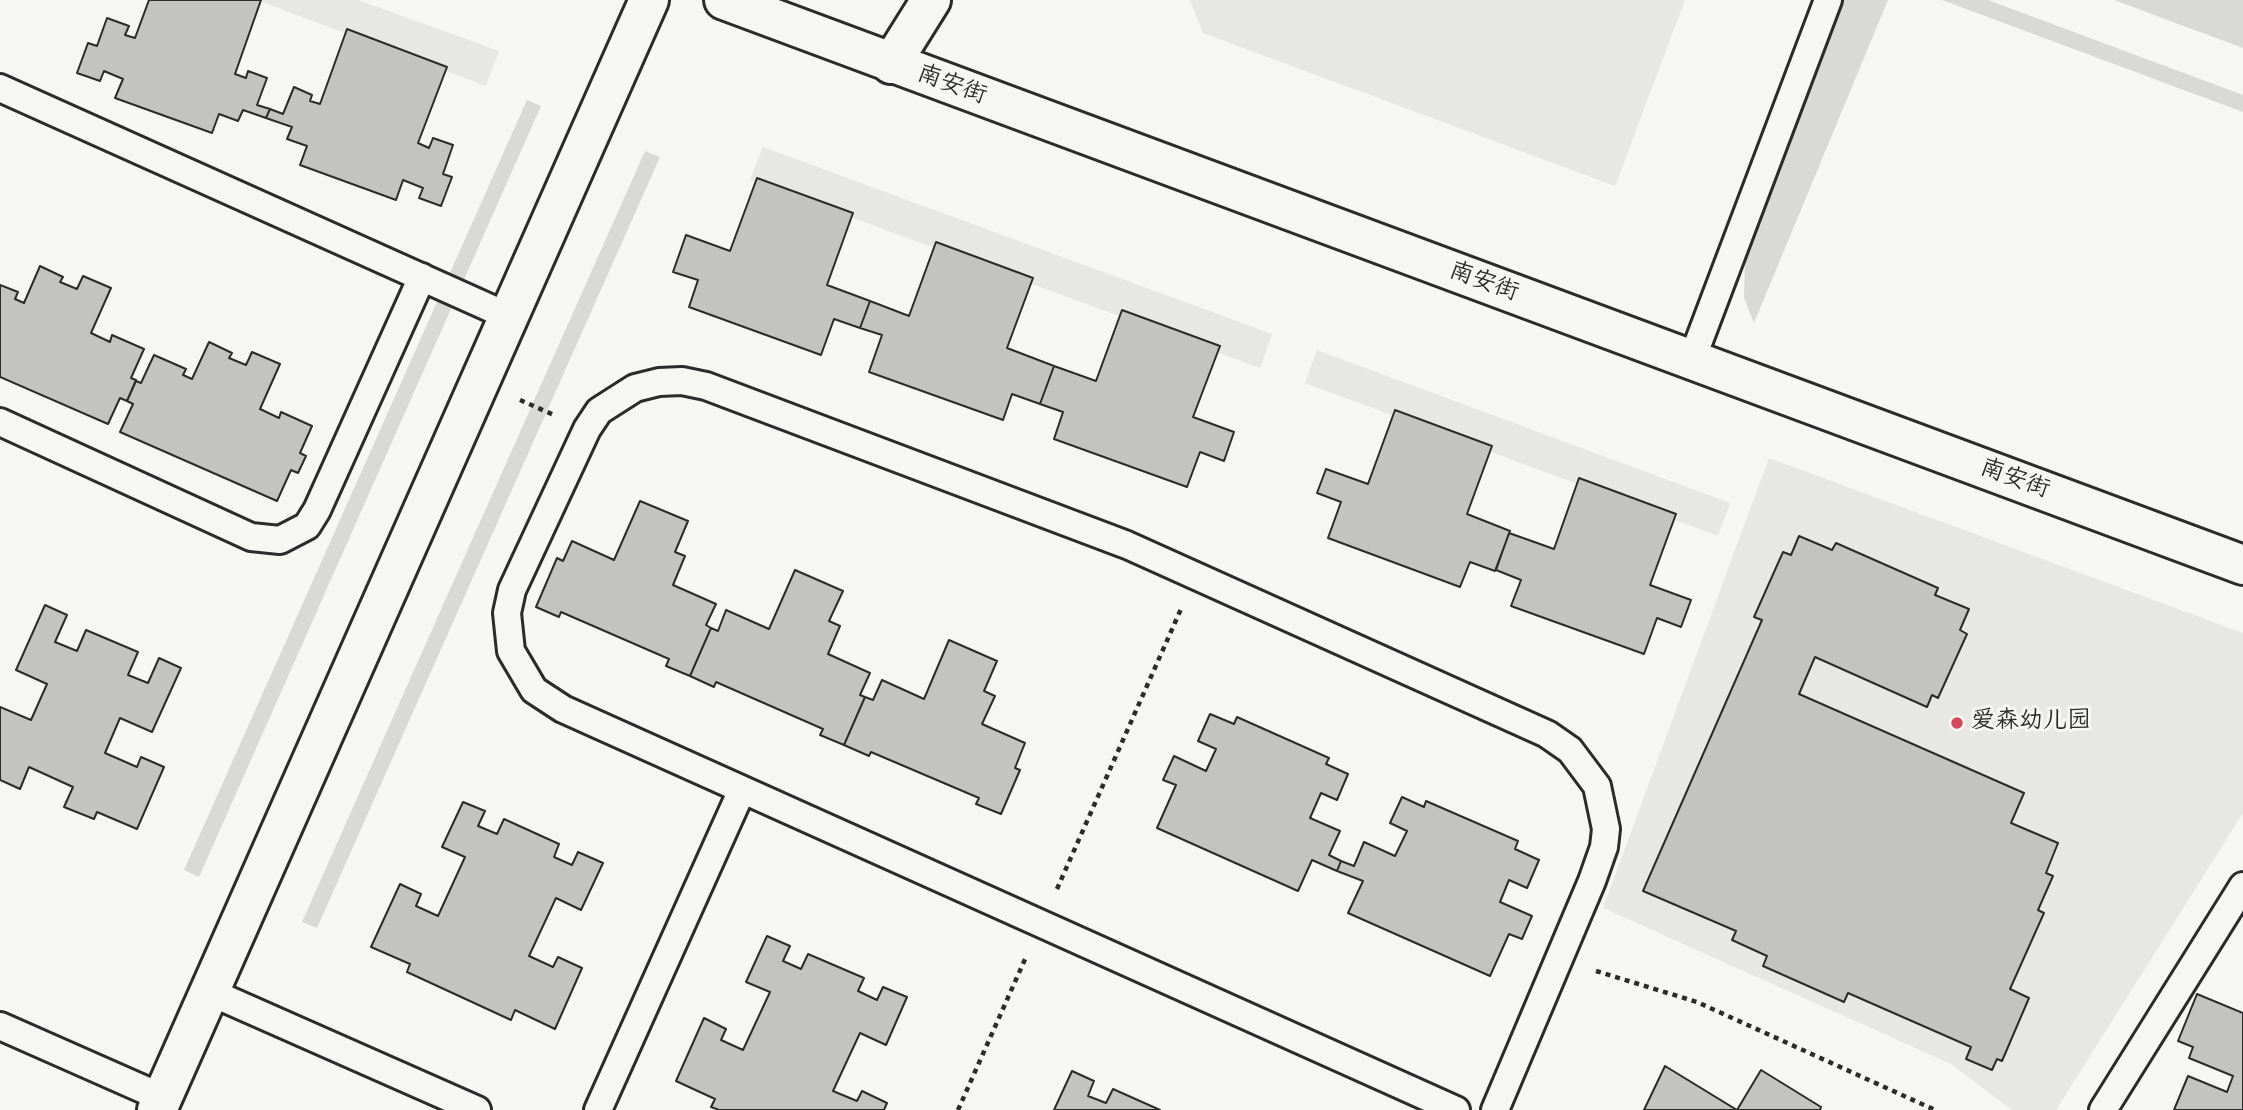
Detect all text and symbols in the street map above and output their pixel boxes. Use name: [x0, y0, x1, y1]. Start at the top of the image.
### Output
street label: 南安街: [912, 61, 990, 113]
street label: 南安街: [1444, 258, 1522, 310]
street label: 南安街: [1975, 455, 2053, 507]
place label: 爱森幼儿园: [1971, 709, 2091, 737]
marker: 爱森幼儿园: [1949, 715, 1965, 731]

